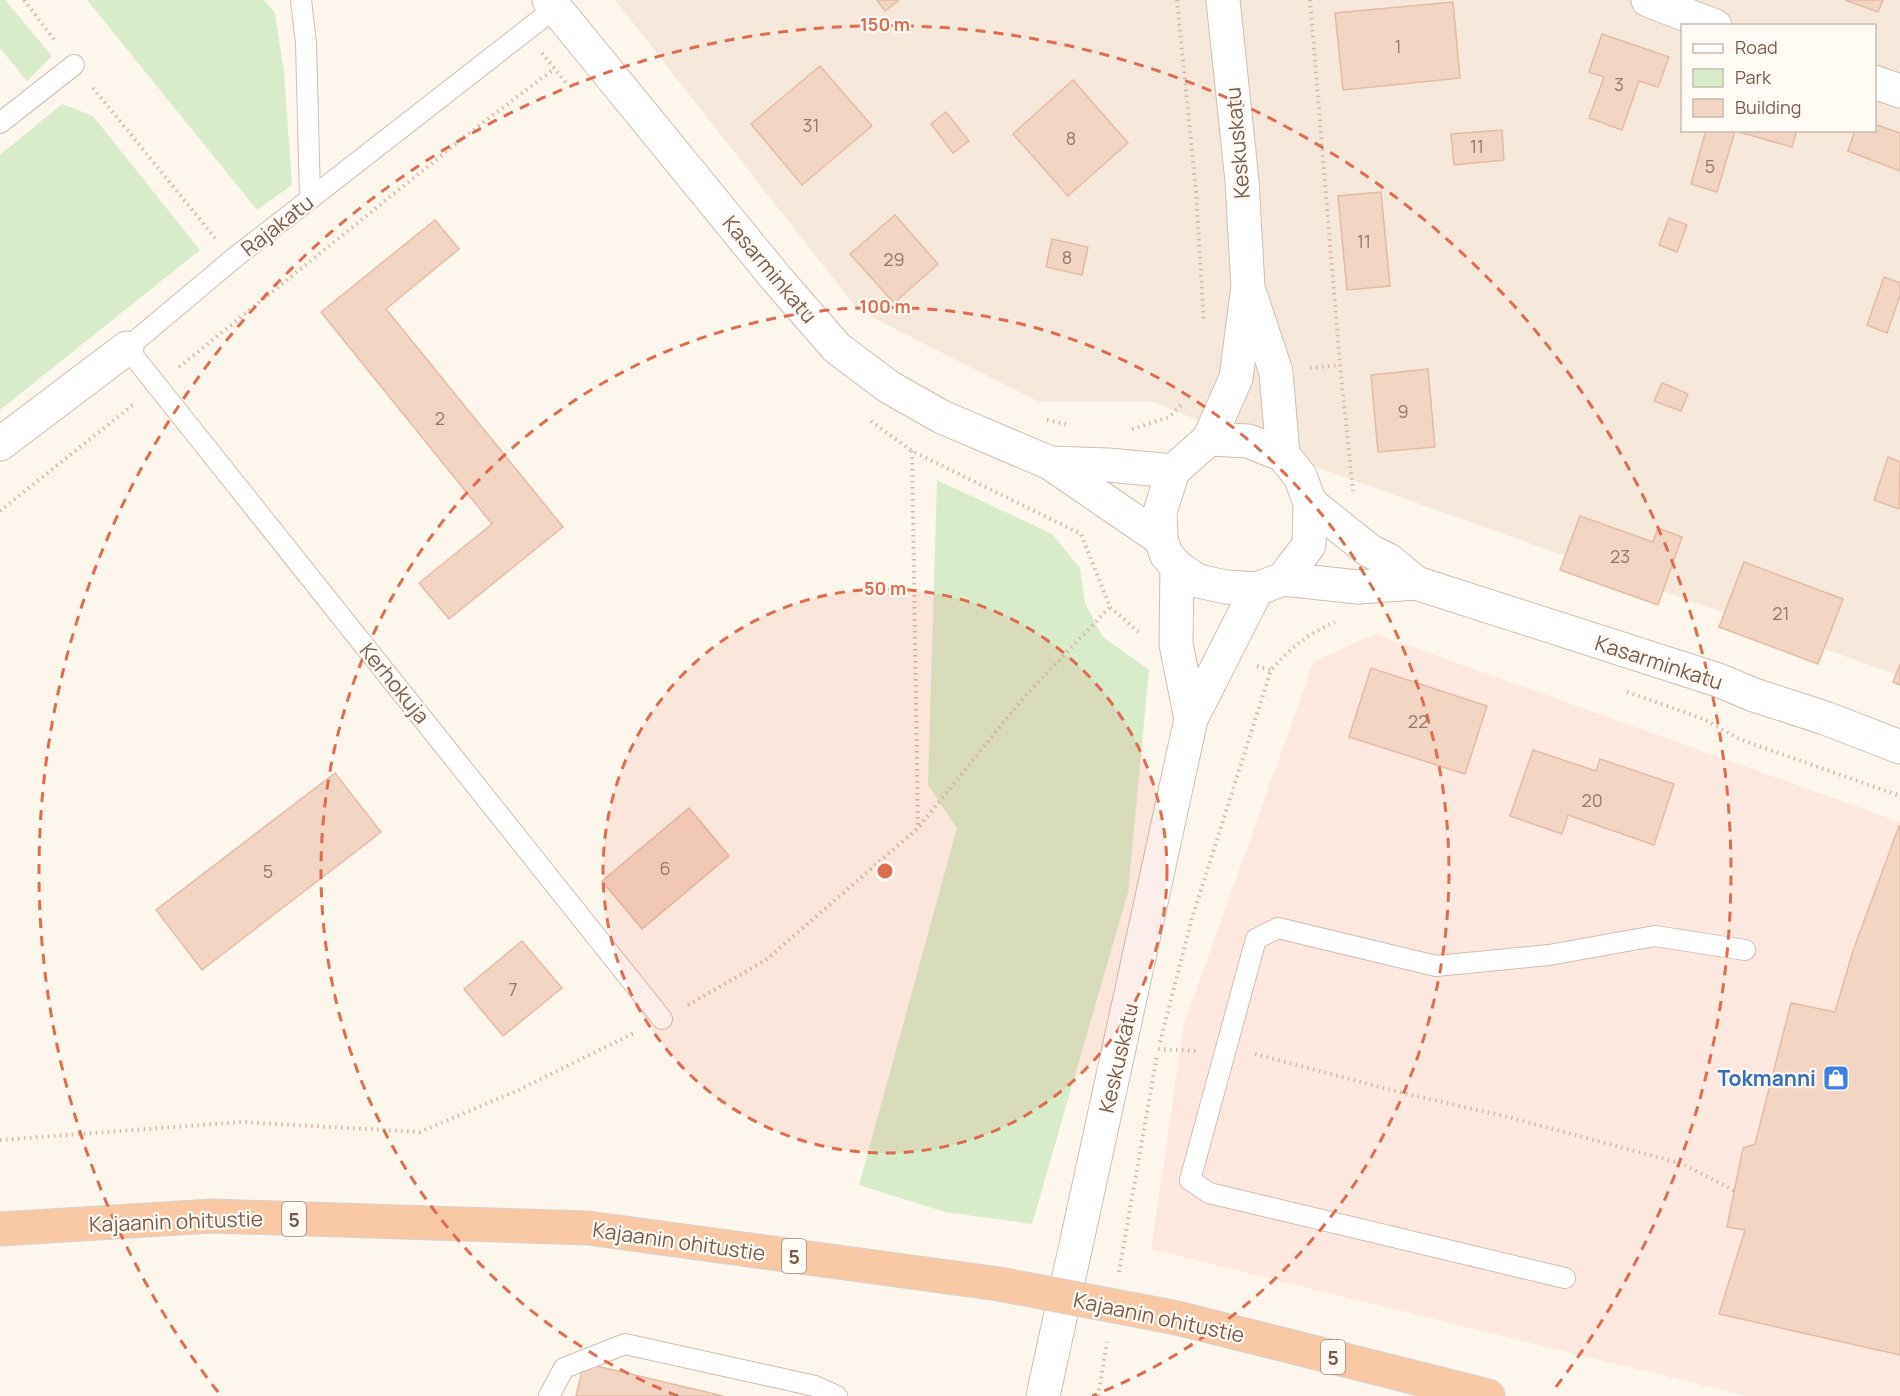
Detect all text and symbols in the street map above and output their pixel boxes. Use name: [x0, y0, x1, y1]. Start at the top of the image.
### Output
text: 150 m: [860, 12, 910, 36]
legend: [1681, 24, 1876, 132]
house number: 1: [1394, 34, 1402, 58]
text: Road: [1735, 35, 1778, 59]
text: Park: [1735, 65, 1772, 89]
house number: 3: [1614, 72, 1624, 96]
street label: Keskuskatu: [1218, 86, 1256, 200]
text: Building: [1735, 95, 1801, 119]
house number: 31: [803, 113, 819, 137]
house number: 8: [1066, 126, 1076, 150]
house number: 11: [1470, 134, 1484, 158]
house number: 5: [1705, 154, 1715, 178]
street label: Rajakatu: [235, 188, 319, 262]
street label: Kasarminkatu: [717, 209, 823, 329]
house number: 11: [1357, 229, 1371, 253]
house number: 8: [1062, 245, 1072, 269]
house number: 29: [883, 247, 905, 271]
text: 100 m: [859, 294, 911, 318]
house number: 9: [1397, 399, 1409, 423]
house number: 2: [435, 406, 445, 430]
house number: 23: [1610, 544, 1630, 568]
text: 50 m: [864, 576, 906, 600]
house number: 21: [1772, 601, 1790, 625]
street label: Kasarminkatu: [1592, 628, 1726, 696]
street label: Kerhokuja: [354, 637, 436, 729]
house number: 22: [1408, 709, 1428, 733]
house number: 20: [1581, 788, 1603, 812]
house number: 6: [659, 856, 671, 880]
house number: 5: [263, 859, 273, 883]
centre of rings: [875, 861, 895, 881]
house number: 7: [508, 977, 518, 1001]
street label: Keskuskatu: [1092, 1000, 1144, 1116]
shop icon: Tokmanni: [1821, 1063, 1851, 1093]
place label: Tokmanni: [1718, 1064, 1816, 1092]
road number: 5: [282, 1202, 306, 1236]
street label: Kajaanin ohitustie: [89, 1204, 263, 1238]
street label: Kajaanin ohitustie: [591, 1215, 767, 1267]
road number: 5: [782, 1239, 806, 1273]
street label: Kajaanin ohitustie: [1071, 1285, 1247, 1349]
road number: 5: [1321, 1340, 1345, 1374]

